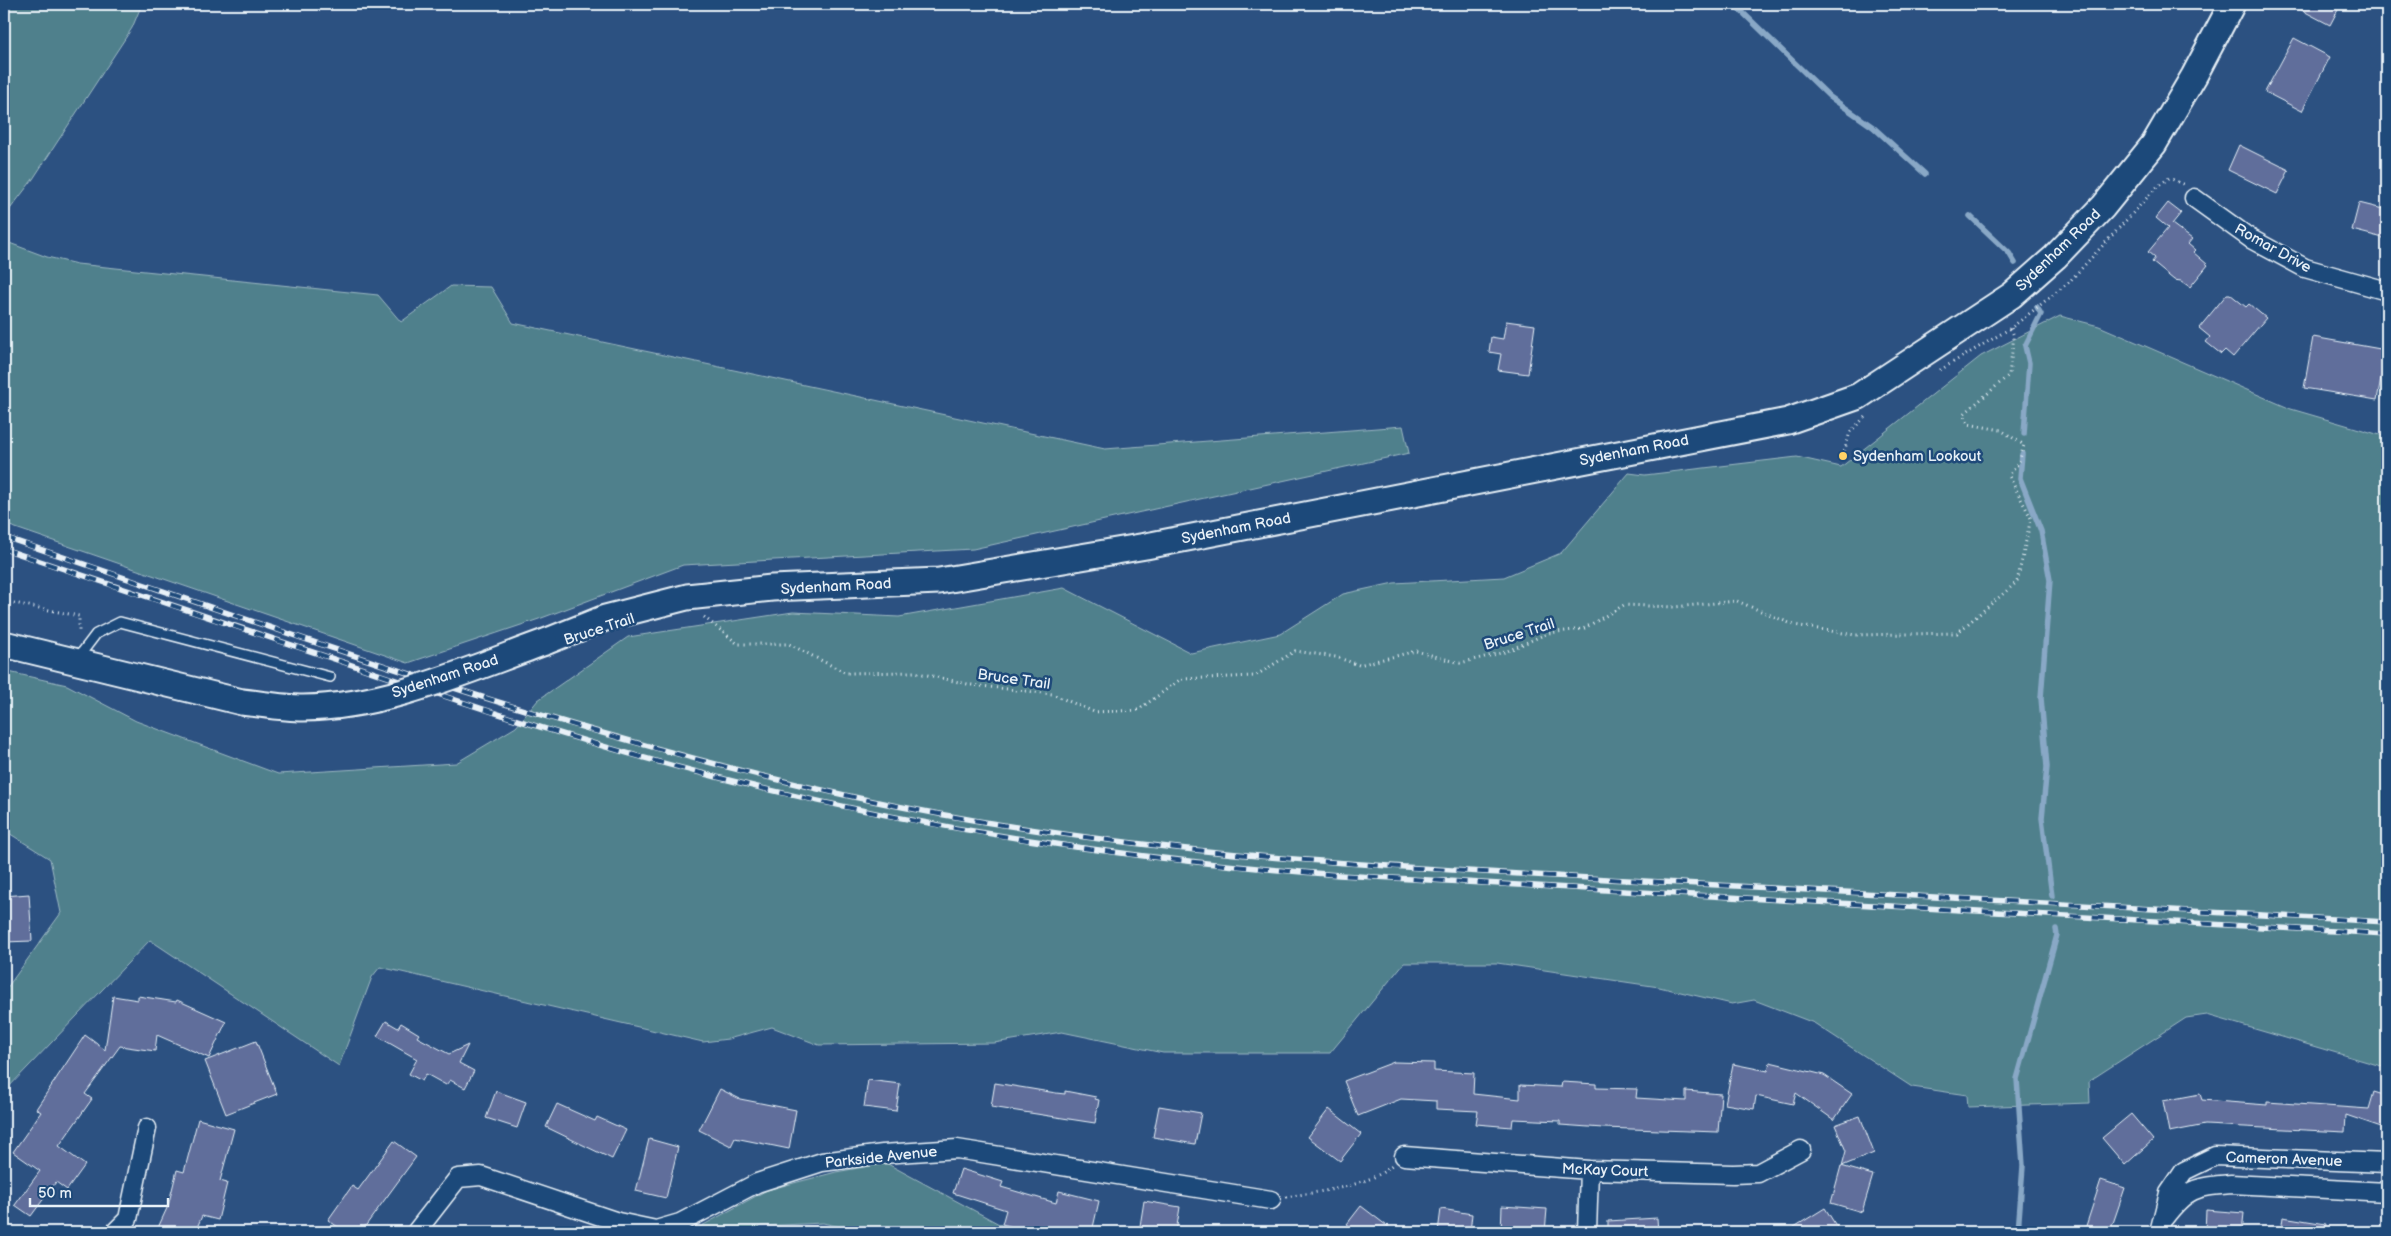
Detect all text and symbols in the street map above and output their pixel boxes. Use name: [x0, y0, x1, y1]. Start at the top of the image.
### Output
street label: Sydenham Road: [2012, 205, 2105, 296]
street label: Romar Drive: [2231, 220, 2315, 277]
street label: Sydenham Road: [1578, 431, 1690, 470]
place label: Sydenham Lookout: [1853, 447, 1982, 466]
marker: Sydenham Lookout: [1837, 450, 1849, 462]
street label: Sydenham Road: [1180, 509, 1292, 548]
street label: Sydenham Road: [780, 574, 892, 599]
street label: Bruce Trail: [561, 609, 637, 650]
street label: Bruce Trail: [1481, 614, 1557, 655]
street label: Sydenham Road: [389, 650, 501, 703]
street label: Bruce Trail: [976, 665, 1052, 694]
street label: Parkside Avenue: [824, 1142, 938, 1173]
street label: Cameron Avenue: [2225, 1148, 2343, 1171]
street label: McKay Court: [1561, 1159, 1649, 1182]
scale bar: [30, 1176, 168, 1208]
text: 50 m: [38, 1184, 72, 1203]

